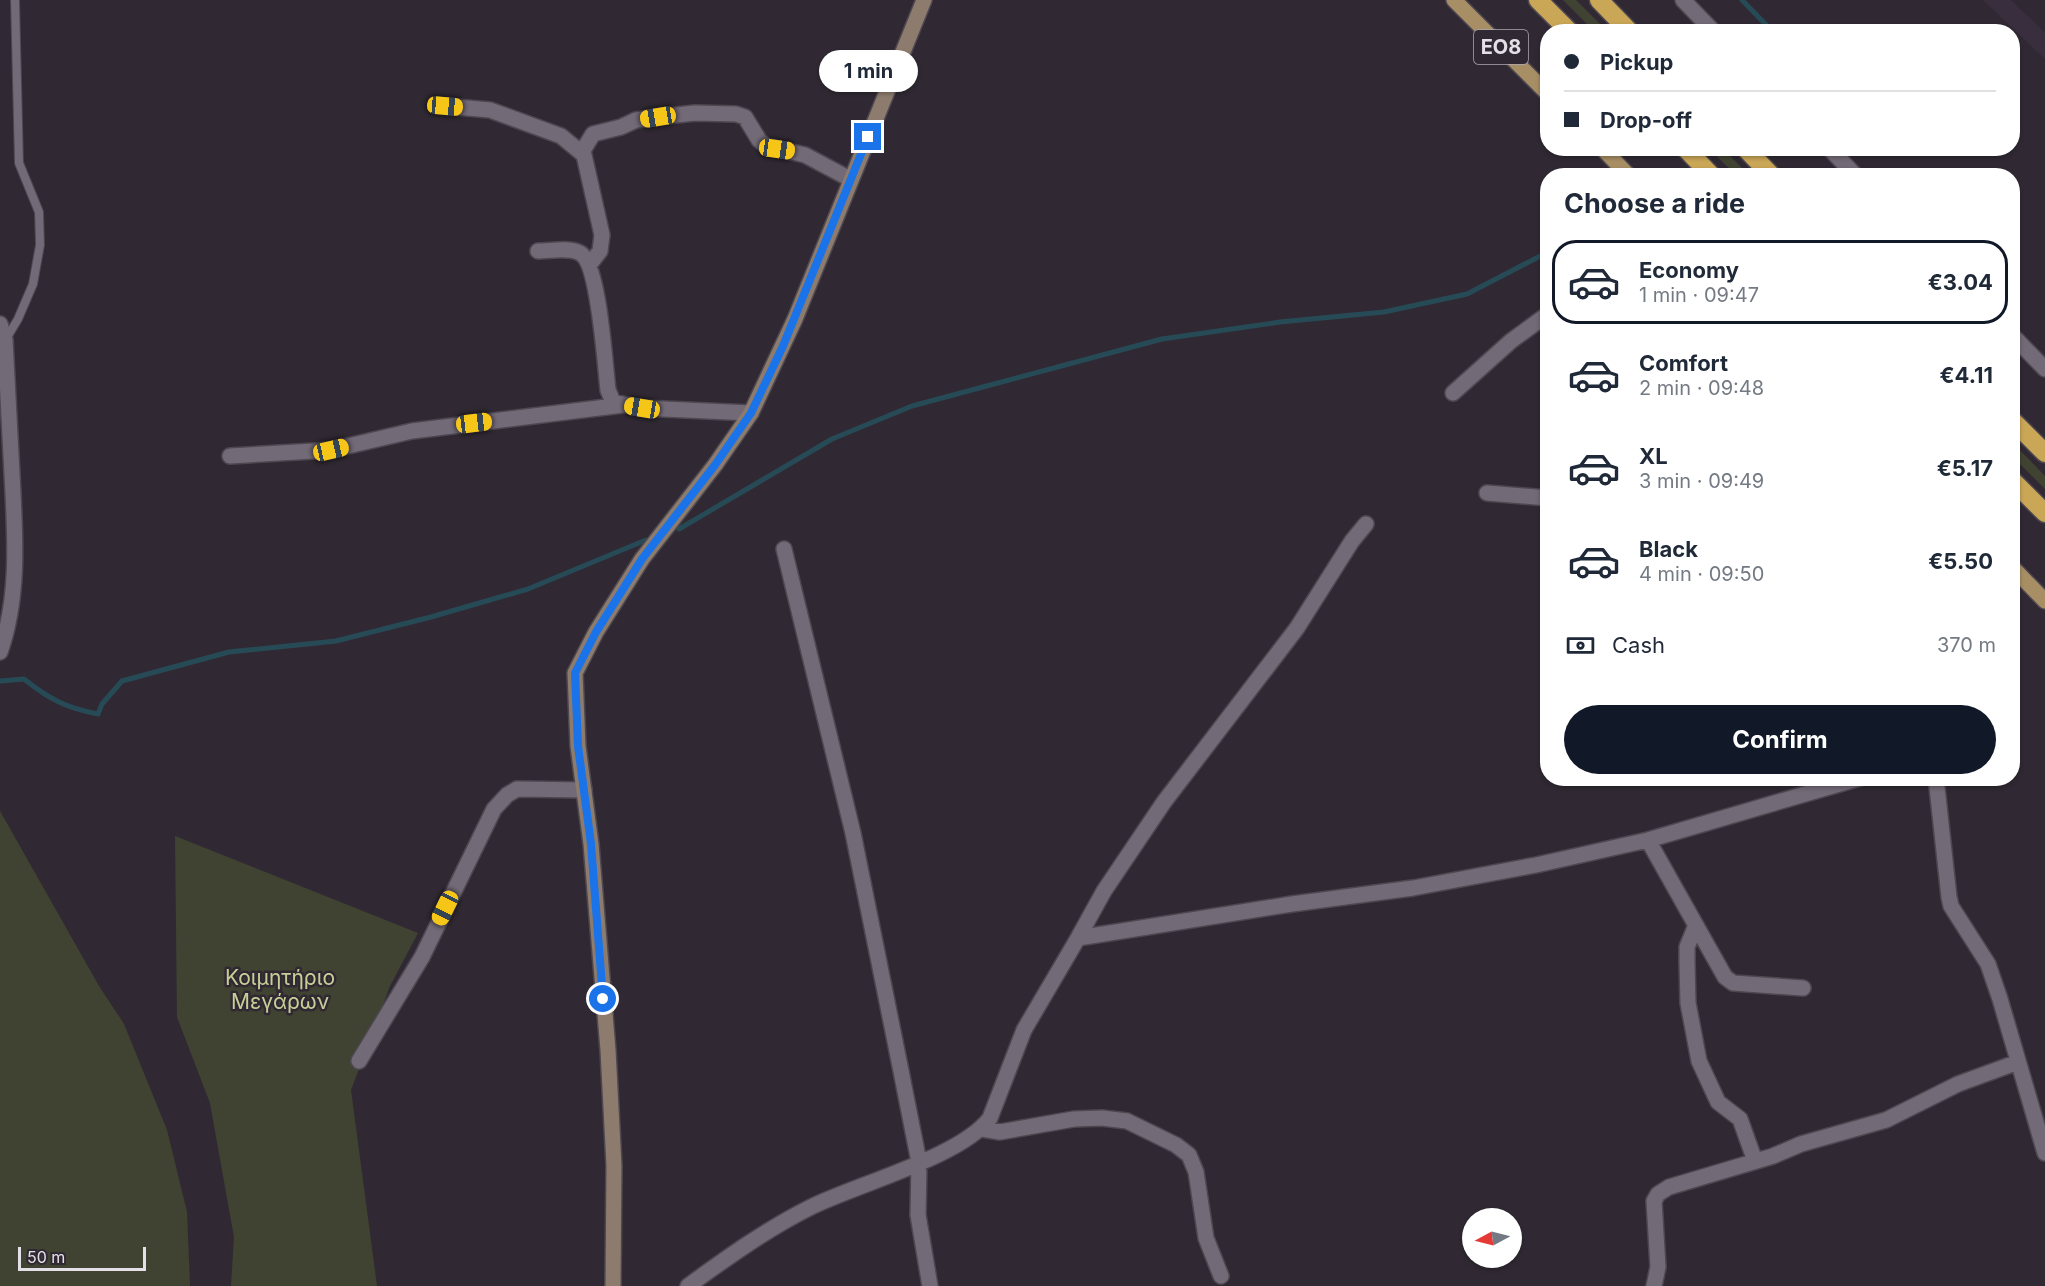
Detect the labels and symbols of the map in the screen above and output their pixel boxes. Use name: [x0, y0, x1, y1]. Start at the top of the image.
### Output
road number: ΕΟ8: [1474, 30, 1528, 64]
callout: 1 min: [818, 50, 918, 92]
car: [426, 95, 464, 117]
car: [639, 105, 677, 129]
route end: [854, 123, 881, 150]
car: [758, 138, 796, 160]
car: [623, 396, 661, 420]
car: [455, 412, 493, 434]
car: [311, 437, 351, 463]
car: [429, 888, 461, 928]
park label: Κοιμητήριο Μεγάρων: [225, 965, 335, 1014]
route start: [589, 985, 616, 1012]
north arrow: [1462, 1208, 1522, 1268]
scale bar: [18, 1244, 146, 1272]

